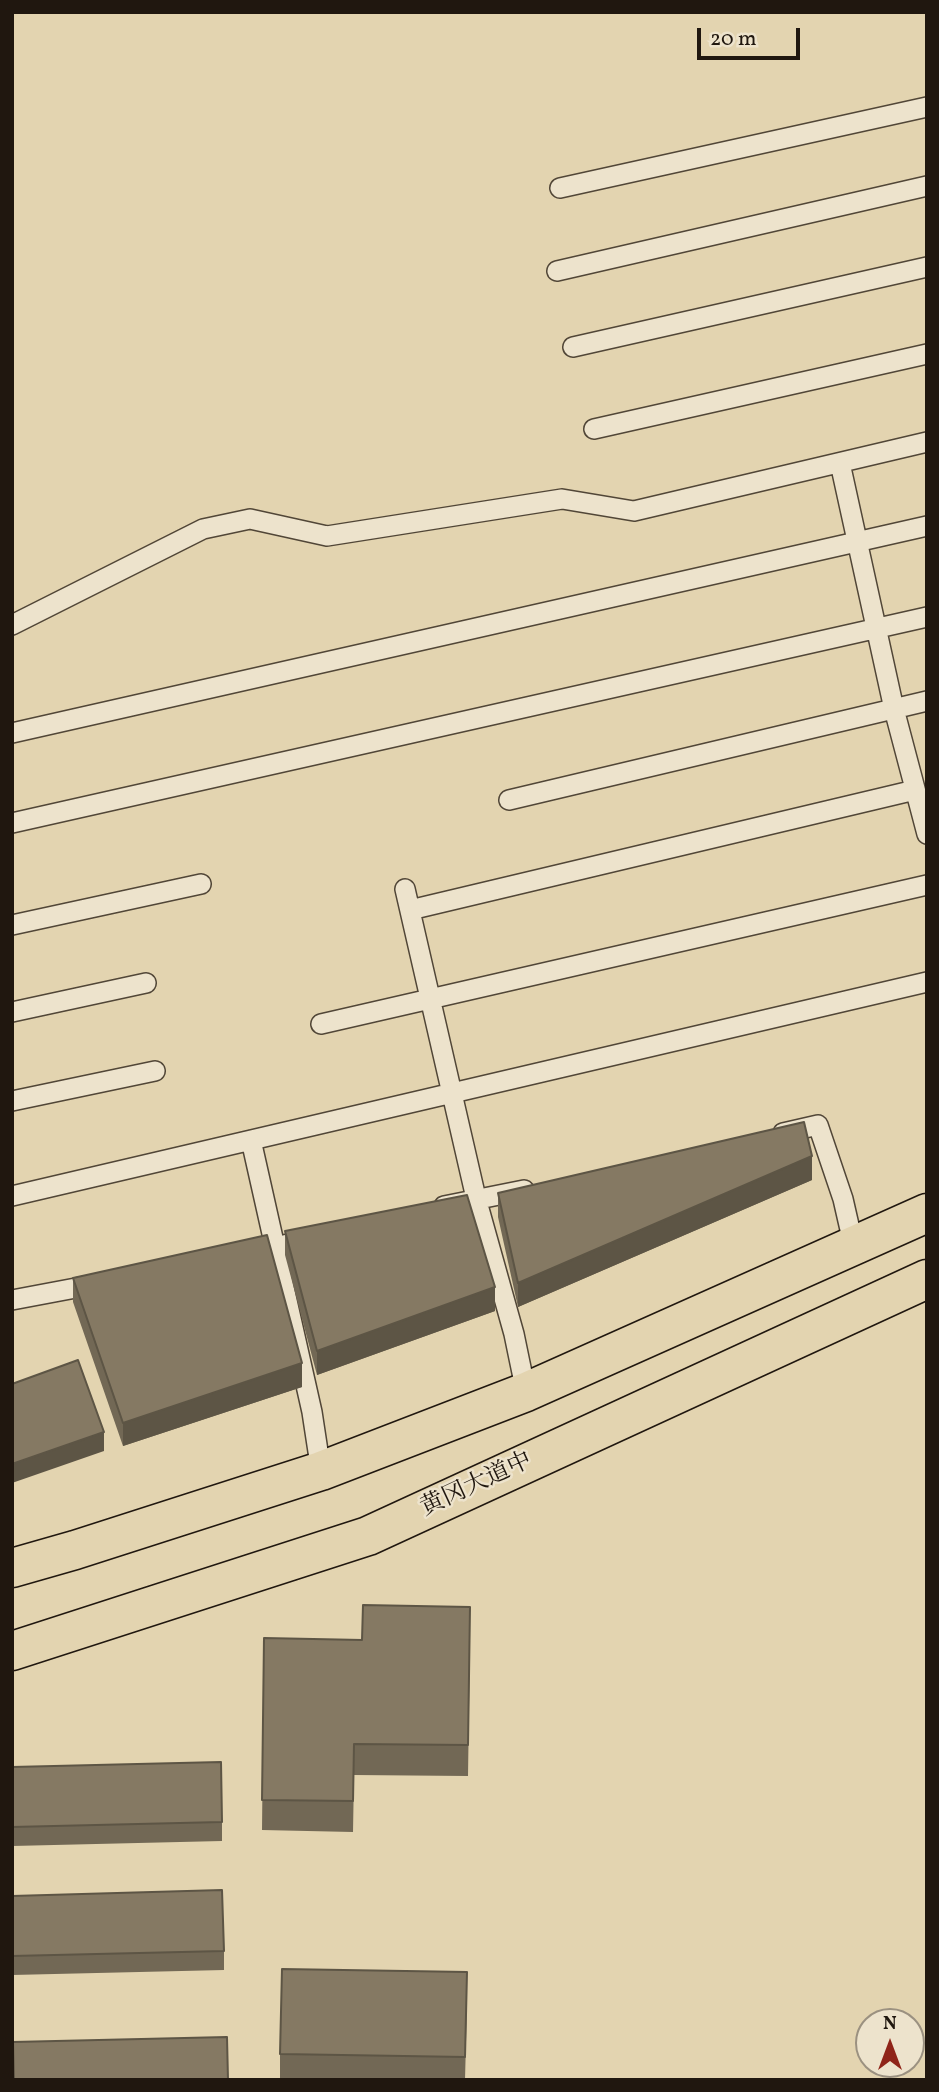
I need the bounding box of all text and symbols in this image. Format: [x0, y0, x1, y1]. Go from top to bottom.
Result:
scale bar [701, 14, 804, 58]
text: 20 m [710, 25, 756, 54]
street label: 黄冈大道中 [417, 1448, 537, 1524]
north arrow [855, 2008, 925, 2078]
text: N [883, 2011, 897, 2037]

